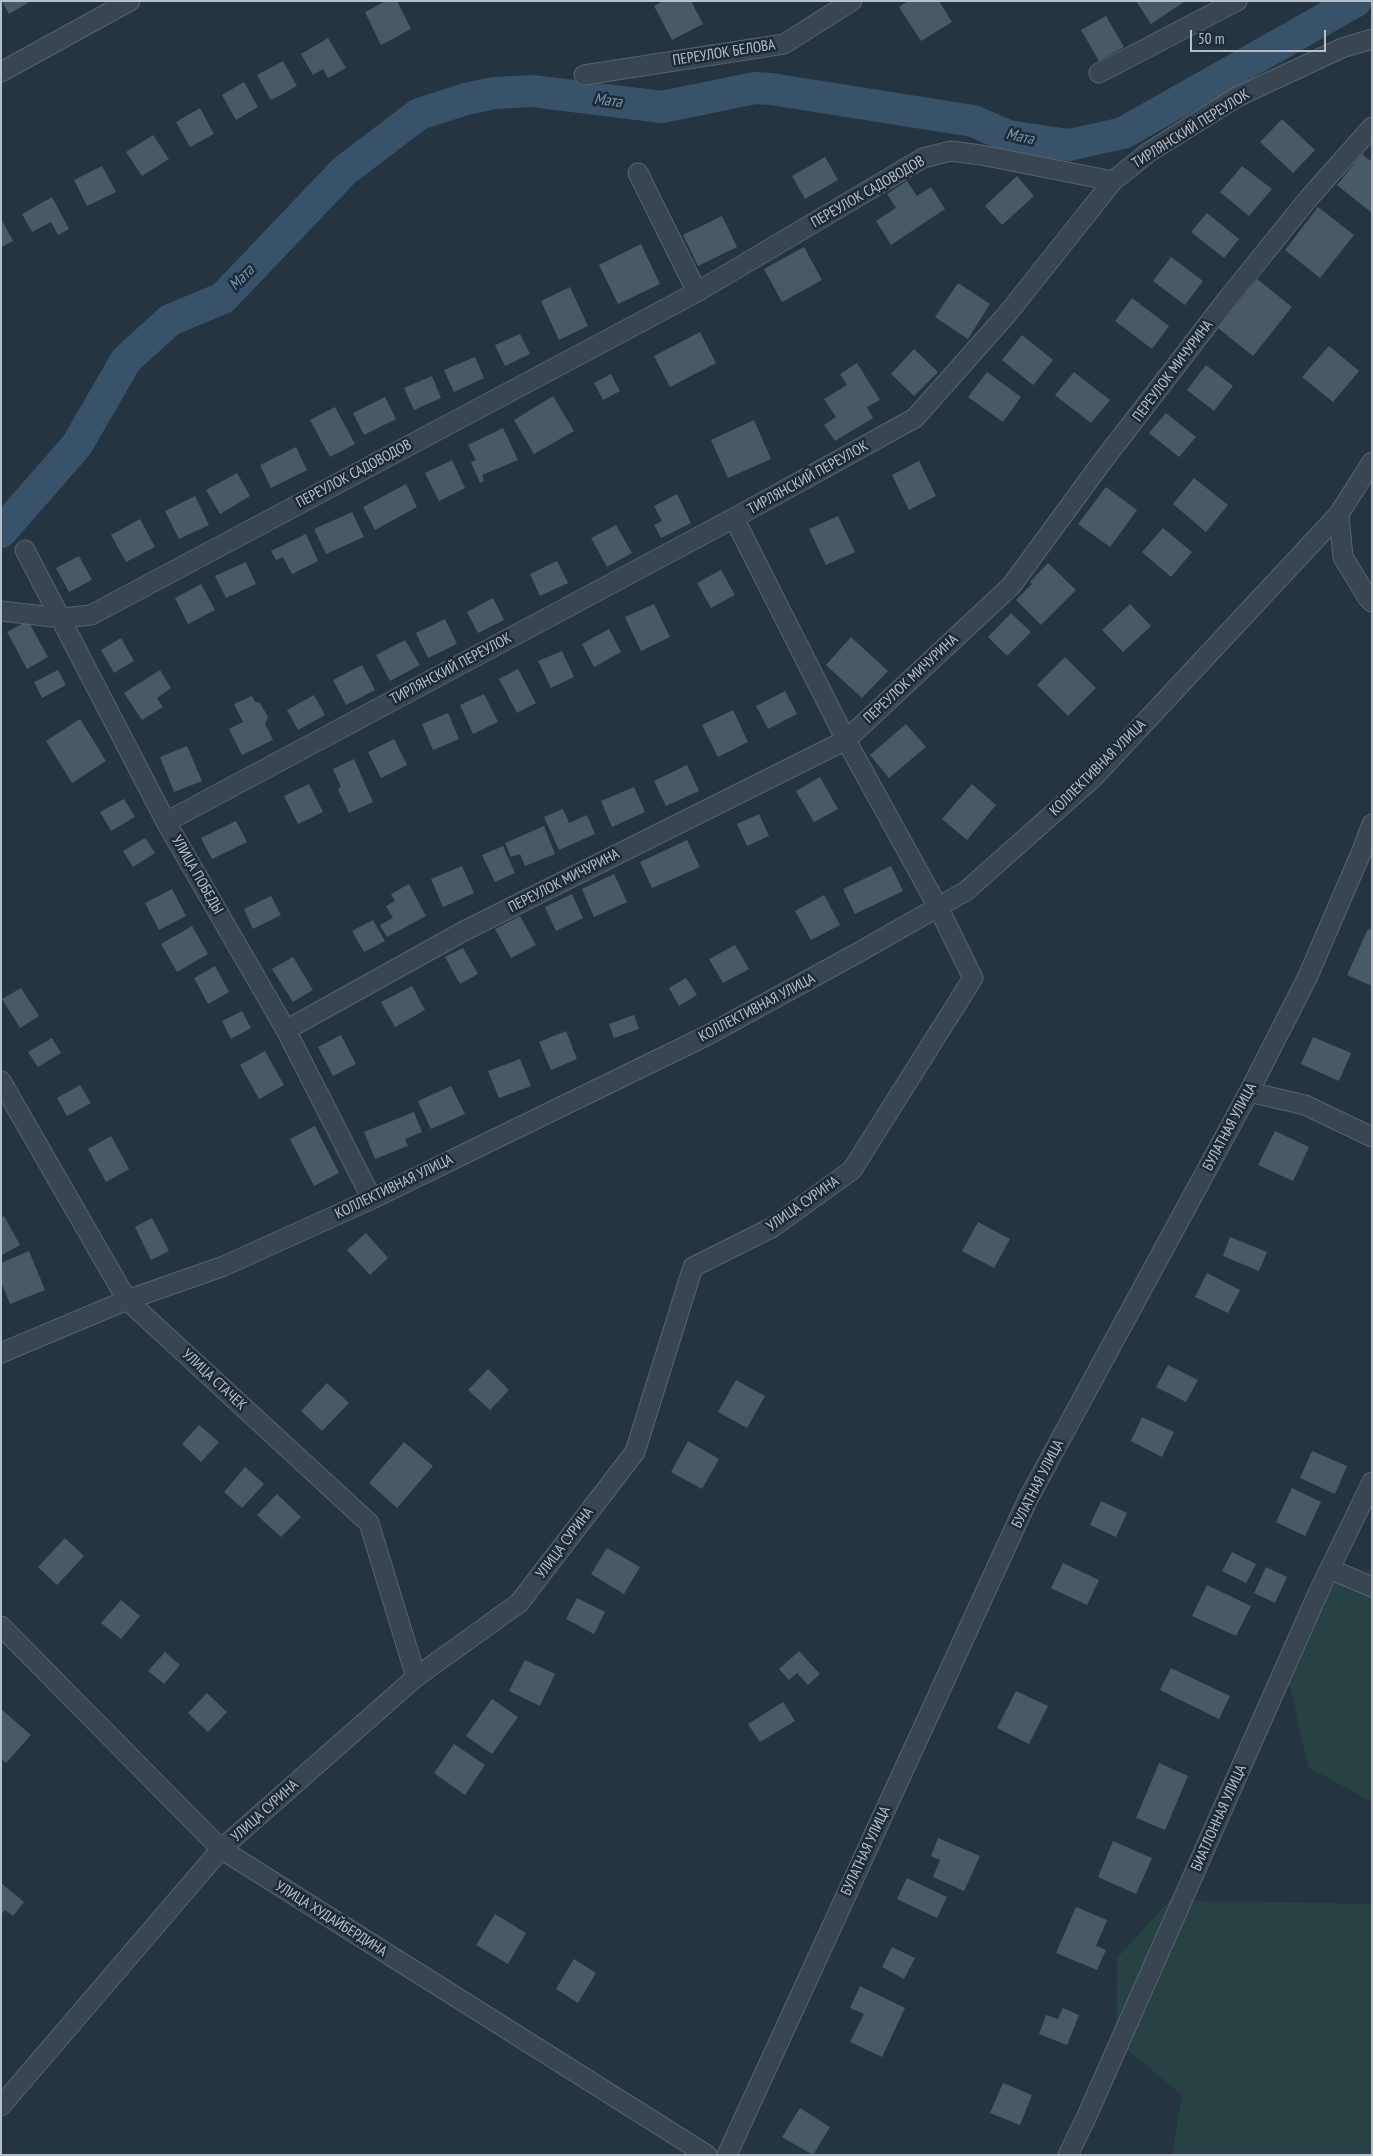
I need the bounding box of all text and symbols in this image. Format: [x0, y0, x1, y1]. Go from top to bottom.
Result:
scale bar [1193, 20, 1329, 52]
text: 50 m [1198, 29, 1224, 48]
street label: ПЕРЕУЛОК БЕЛОВА [671, 36, 777, 70]
street label: ТИРЛЯНСКИЙ ПЕРЕУЛОК [1129, 86, 1253, 172]
water label: Мата [593, 90, 623, 112]
water label: Мата [1004, 125, 1036, 149]
street label: ПЕРЕУЛОК САДОВОДОВ [808, 152, 928, 232]
water label: Мата [225, 261, 259, 295]
street label: ПЕРЕУЛОК МИЧУРИНА [1129, 317, 1217, 425]
street label: ПЕРЕУЛОК САДОВОДОВ [293, 436, 415, 512]
street label: ТИРЛЯНСКИЙ ПЕРЕУЛОК [745, 437, 871, 519]
street label: ТИРЛЯНСКИЙ ПЕРЕУЛОК [387, 629, 515, 709]
street label: ПЕРЕУЛОК МИЧУРИНА [860, 631, 962, 727]
street label: КОЛЛЕКТИВНАЯ УЛИЦА [1046, 716, 1150, 820]
street label: УЛИЦА ПОБЕДЫ [167, 833, 227, 917]
street label: ПЕРЕУЛОК МИЧУРИНА [505, 845, 623, 917]
street label: КОЛЛЕКТИВНАЯ УЛИЦА [696, 970, 818, 1046]
street label: БУЛАТНАЯ УЛИЦА [1199, 1080, 1261, 1174]
street label: КОЛЛЕКТИВНАЯ УЛИЦА [332, 1151, 456, 1223]
street label: УЛИЦА СУРИНА [763, 1173, 843, 1235]
street label: УЛИЦА СТАЧЕК [178, 1346, 250, 1414]
street label: БУЛАТНАЯ УЛИЦА [1008, 1437, 1068, 1531]
street label: УЛИЦА СУРИНА [532, 1504, 598, 1582]
street label: БИАТЛОННАЯ УЛИЦА [1188, 1762, 1250, 1874]
street label: УЛИЦА СУРИНА [228, 1776, 302, 1846]
street label: БУЛАТНАЯ УЛИЦА [837, 1803, 895, 1899]
street label: УЛИЦА ХУДАЙБЕРДИНА [272, 1877, 390, 1961]

